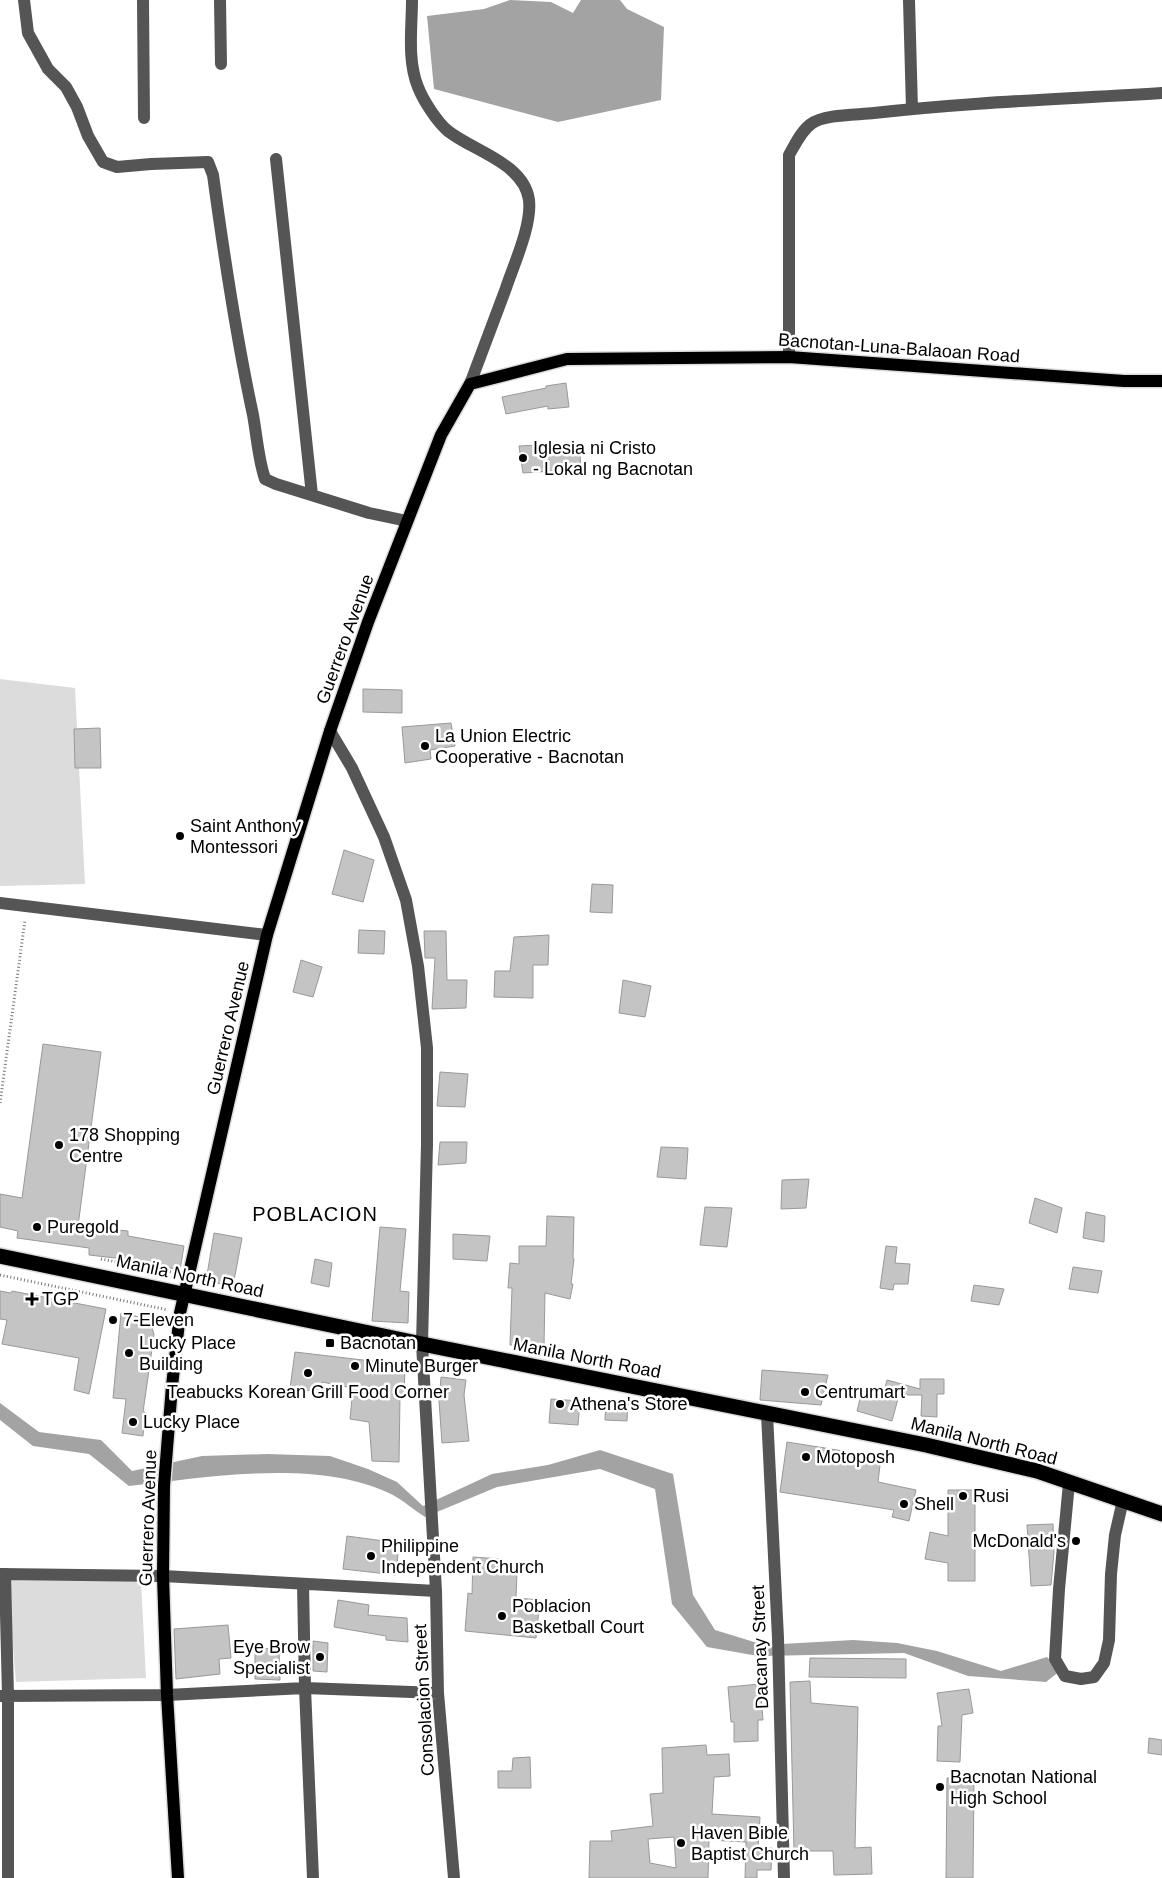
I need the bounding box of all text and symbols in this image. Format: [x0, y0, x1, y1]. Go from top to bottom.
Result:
street label: Bacnotan-Luna-Balaoan Road [778, 330, 1020, 366]
place label: Iglesia ni Cristo - Lokal ng Bacnotan [533, 438, 693, 479]
marker: Iglesia ni Cristo - Lokal ng Bacnotan [517, 452, 529, 464]
street label: Guerrero Avenue [312, 571, 378, 707]
place label: La Union Electric Cooperative - Bacnotan [435, 726, 624, 767]
marker: La Union Electric Cooperative - Bacnotan [419, 740, 431, 752]
place label: Saint Anthony Montessori [190, 816, 301, 857]
marker: Saint Anthony Montessori [174, 830, 186, 842]
street label: Guerrero Avenue [203, 959, 253, 1097]
place label: 178 Shopping Centre [69, 1125, 180, 1166]
marker: 178 Shopping Centre [53, 1139, 65, 1151]
district label: POBLACION [252, 1203, 378, 1225]
place label: Puregold [47, 1217, 119, 1237]
marker: Puregold [31, 1221, 43, 1233]
street label: Manila North Road [115, 1251, 265, 1301]
place label: TGP [42, 1289, 79, 1309]
marker: TGP [26, 1293, 38, 1305]
place label: 7-Eleven [123, 1310, 194, 1330]
marker: 7-Eleven [107, 1314, 119, 1326]
place label: Lucky Place Building [139, 1333, 236, 1374]
place label: Bacnotan [340, 1333, 416, 1353]
street label: Manila North Road [511, 1334, 663, 1382]
marker: Bacnotan [324, 1337, 336, 1349]
marker: Lucky Place Building [123, 1347, 135, 1359]
place label: Minute Burger [365, 1356, 478, 1376]
marker: Minute Burger [349, 1360, 361, 1372]
marker: Teabucks Korean Grill Food Corner [302, 1367, 314, 1379]
place label: Teabucks Korean Grill Food Corner [167, 1382, 449, 1402]
place label: Centrumart [815, 1382, 905, 1402]
marker: Centrumart [799, 1386, 811, 1398]
place label: Athena's Store [570, 1394, 688, 1414]
marker: Athena's Store [554, 1398, 566, 1410]
place label: Lucky Place [143, 1412, 240, 1432]
street label: Manila North Road [909, 1413, 1059, 1469]
marker: Lucky Place [127, 1416, 139, 1428]
place label: Motoposh [816, 1447, 895, 1467]
street label: Guerrero Avenue [136, 1449, 160, 1587]
marker: Motoposh [800, 1451, 812, 1463]
place label: Rusi [973, 1486, 1009, 1506]
marker: Rusi [957, 1490, 969, 1502]
place label: Shell [914, 1494, 954, 1514]
marker: Shell [898, 1498, 910, 1510]
place label: McDonald's [973, 1531, 1066, 1551]
marker: McDonald's [1070, 1535, 1082, 1547]
place label: Philippine Independent Church [381, 1536, 544, 1577]
marker: Philippine Independent Church [365, 1550, 377, 1562]
street label: Dacanay Street [748, 1585, 772, 1709]
place label: Poblacion Basketball Court [512, 1596, 644, 1637]
marker: Poblacion Basketball Court [496, 1610, 508, 1622]
street label: Consolacion Street [410, 1624, 438, 1776]
place label: Eye Brow Specialist [233, 1637, 311, 1678]
marker: Eye Brow Specialist [314, 1651, 326, 1663]
place label: Bacnotan National High School [950, 1767, 1097, 1808]
marker: Bacnotan National High School [934, 1781, 946, 1793]
place label: Haven Bible Baptist Church [691, 1823, 809, 1864]
marker: Haven Bible Baptist Church [675, 1837, 687, 1849]

